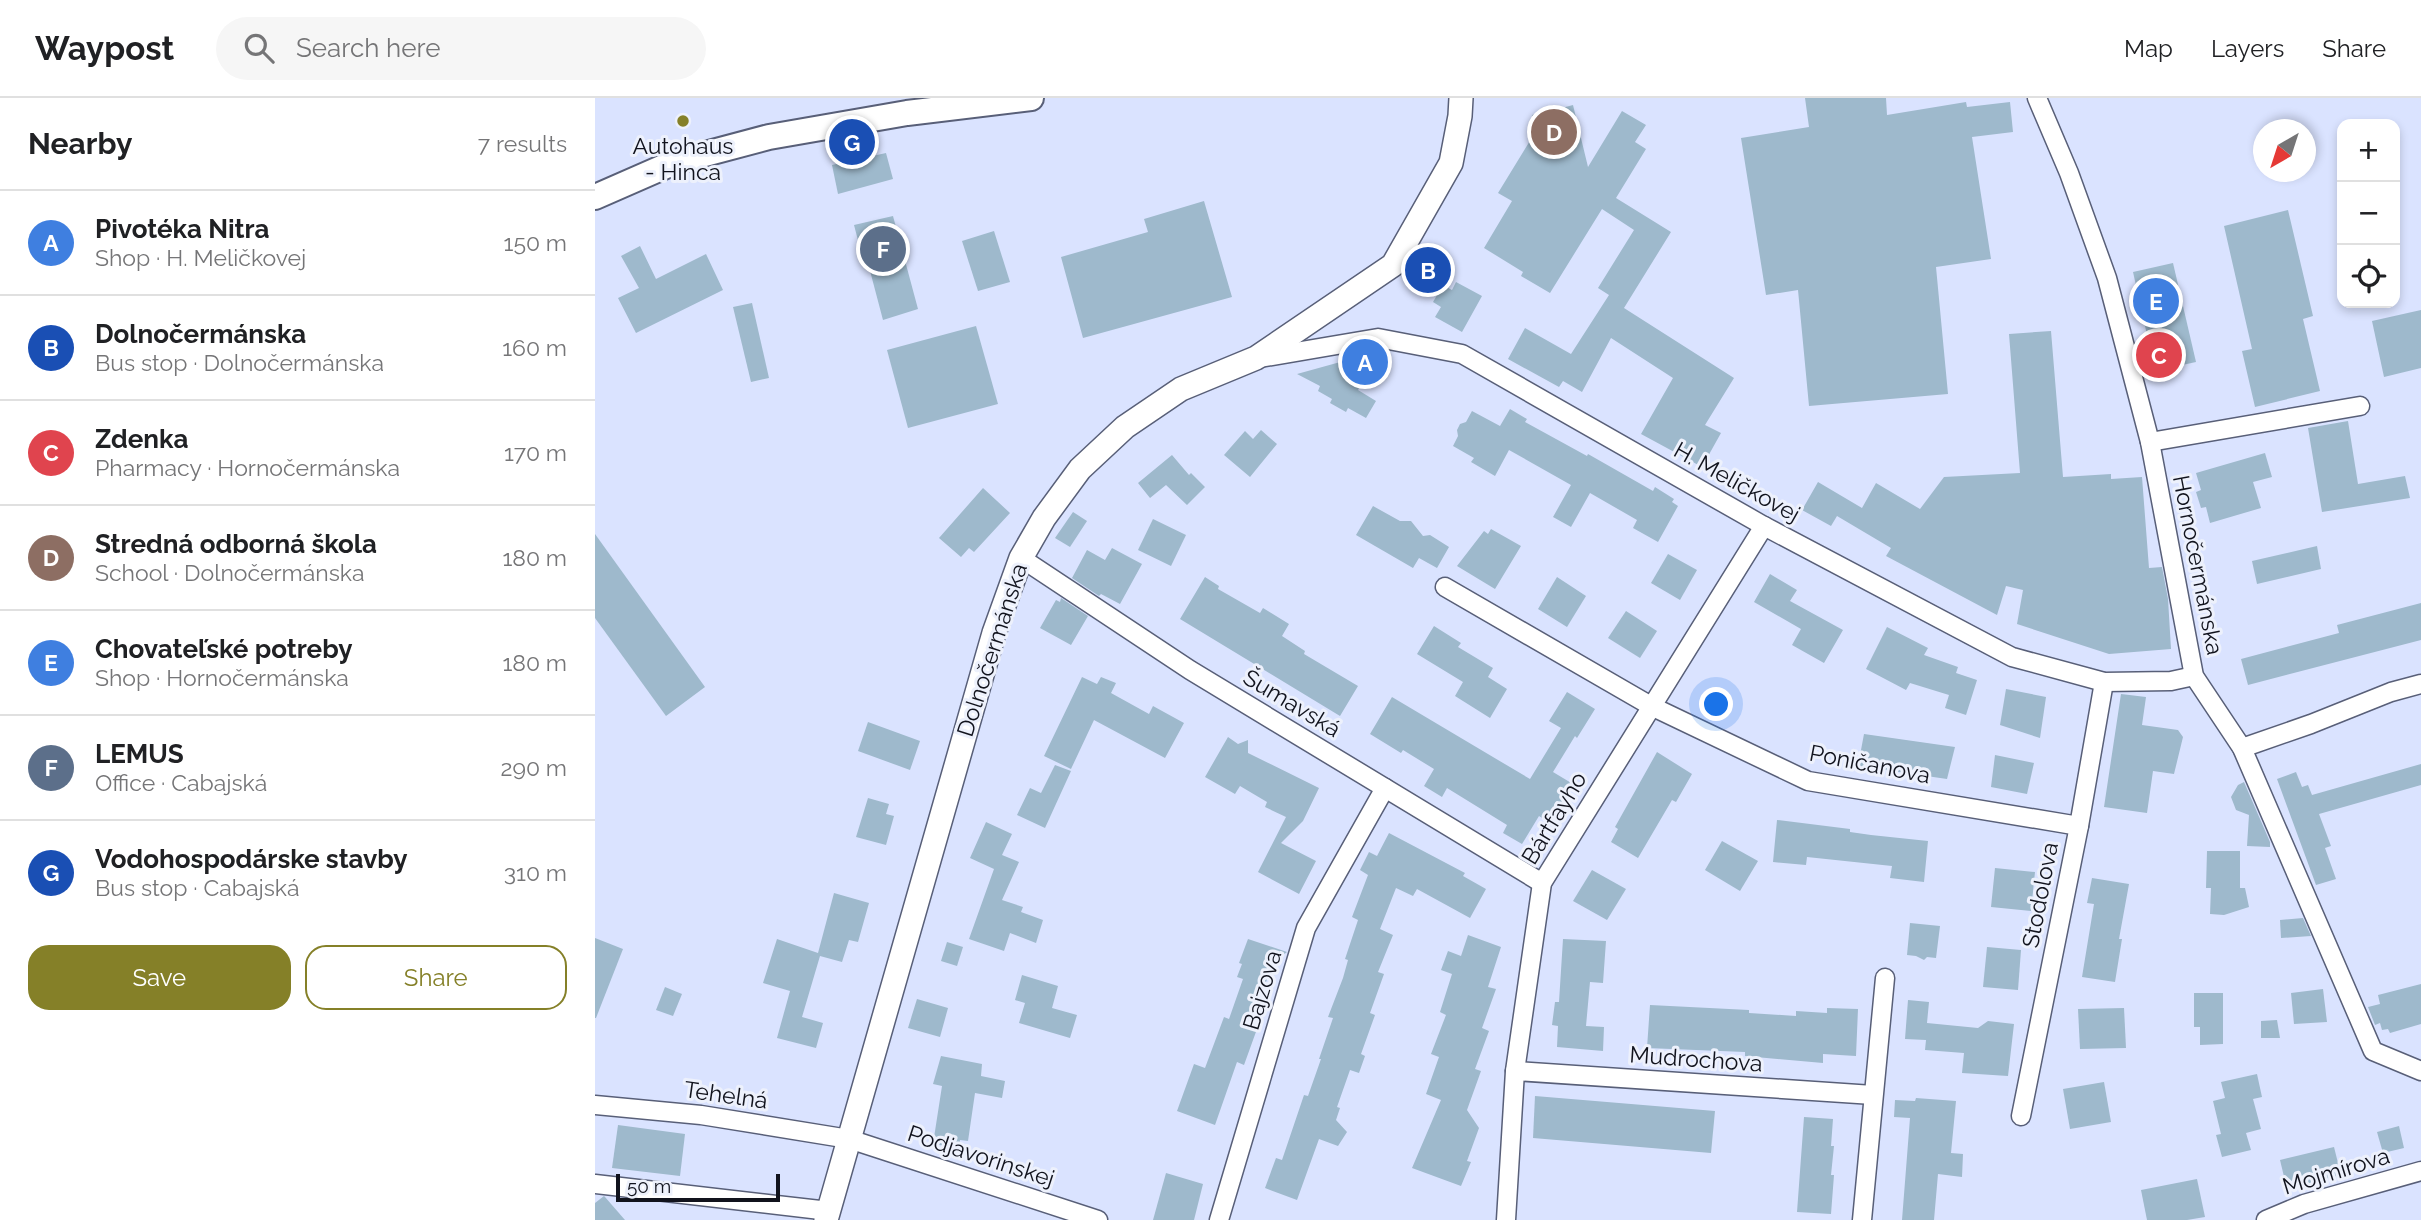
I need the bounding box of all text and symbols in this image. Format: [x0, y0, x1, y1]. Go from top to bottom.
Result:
search box [216, 17, 706, 80]
text: Waypost [35, 29, 174, 68]
icon: search [240, 29, 278, 67]
text: Search here [296, 33, 440, 63]
text: Map [2124, 34, 2173, 63]
text: Layers [2211, 34, 2284, 63]
text: Share [2322, 34, 2386, 63]
pin: D [1531, 106, 1577, 158]
marker: Autohaus - Hinca [675, 113, 691, 129]
pin: G [829, 116, 875, 168]
north arrow [2253, 119, 2316, 182]
map controls [2337, 119, 2400, 308]
button: + [2337, 119, 2400, 182]
text: Nearby [28, 126, 132, 161]
text: 7 results [478, 130, 567, 157]
place label: Autohaus - Hinca [633, 132, 733, 185]
button: − [2337, 182, 2400, 245]
text: Pivotéka Nitra [95, 214, 270, 244]
pin: F [860, 223, 906, 275]
text: A [43, 229, 59, 256]
text: 150 m [504, 229, 567, 256]
text: Shop · H. Meličkovej [95, 244, 306, 271]
pin: B [1405, 244, 1451, 296]
button: locate [2337, 245, 2400, 308]
pin: E [2133, 275, 2179, 327]
text: Dolnočermánska [95, 319, 306, 349]
pin: C [2136, 329, 2182, 381]
text: B [43, 334, 59, 361]
text: 160 m [502, 334, 567, 361]
pin: A [1342, 336, 1388, 388]
text: Bus stop · Dolnočermánska [95, 349, 384, 376]
text: Zdenka [95, 424, 188, 454]
street label: H. Meličkovej [1670, 436, 1805, 527]
text: C [43, 439, 59, 466]
text: 170 m [504, 439, 567, 466]
text: Pharmacy · Hornočermánska [95, 454, 400, 481]
street label: Hornočermánska [2168, 473, 2229, 657]
text: Stredná odborná škola [95, 529, 377, 559]
text: D [43, 544, 59, 571]
text: 180 m [502, 544, 567, 571]
text: School · Dolnočermánska [95, 559, 364, 586]
street label: Dolnočermánska [951, 560, 1032, 740]
text: Chovateľské potreby [95, 634, 352, 664]
text: E [44, 649, 58, 676]
text: 180 m [502, 649, 567, 676]
street label: Šumavská [1239, 663, 1346, 742]
text: Shop · Hornočermánska [95, 664, 349, 691]
your location [1699, 687, 1733, 721]
text: LEMUS [95, 739, 184, 769]
street label: Poničanova [1807, 739, 1933, 788]
text: F [44, 754, 58, 781]
text: 290 m [500, 754, 567, 781]
street label: Bártfayho [1515, 767, 1592, 869]
text: Office · Cabajská [95, 769, 267, 796]
street label: Stodolova [2016, 840, 2063, 950]
text: Vodohospodárske stavby [95, 844, 408, 874]
text: G [43, 859, 59, 886]
text: 310 m [504, 859, 567, 886]
text: Bus stop · Cabajská [95, 874, 300, 901]
button: Save [28, 945, 291, 1010]
button: Share [305, 945, 567, 1010]
street label: Bajzova [1237, 947, 1286, 1033]
street label: Mudrochova [1629, 1040, 1763, 1077]
street label: Tehelná [683, 1075, 770, 1114]
street label: Podjavorinskej [904, 1119, 1058, 1192]
street label: Mojmírova [2279, 1141, 2393, 1200]
scale bar [616, 1171, 781, 1203]
text: 50 m [627, 1175, 671, 1197]

